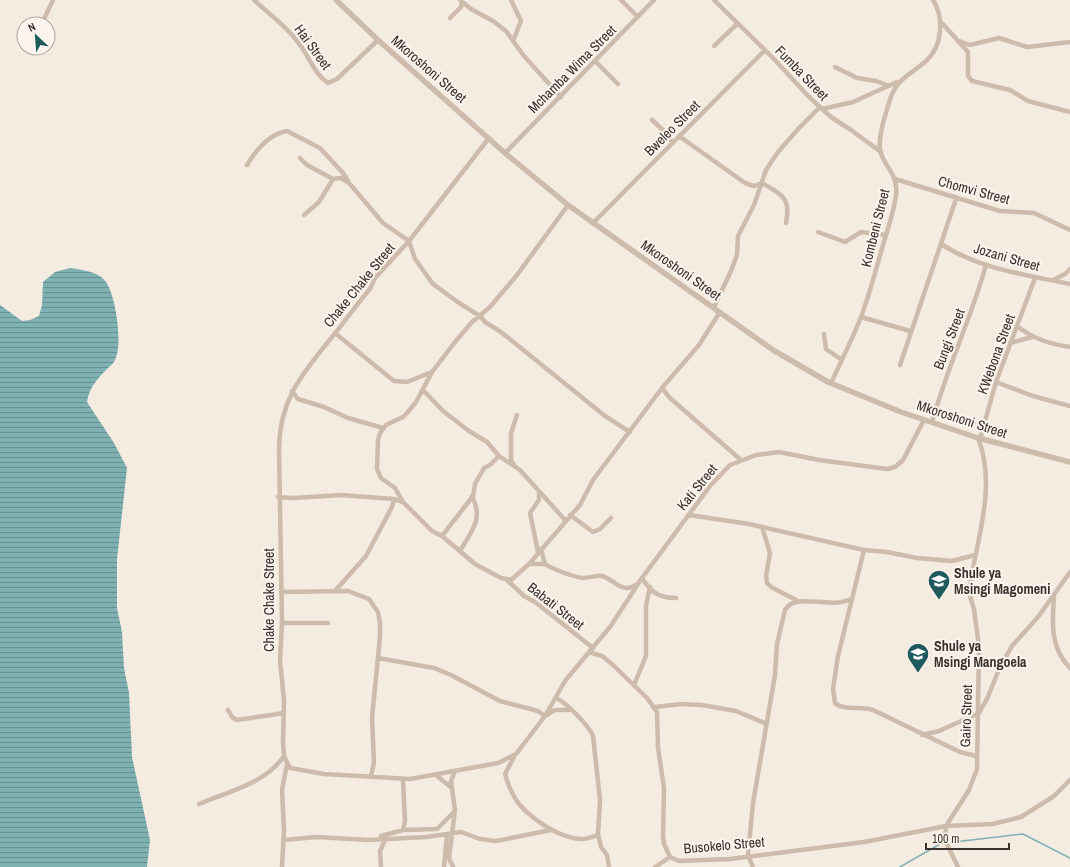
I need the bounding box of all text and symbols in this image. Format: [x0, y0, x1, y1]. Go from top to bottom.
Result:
north arrow [16, 16, 56, 56]
text: N [26, 19, 38, 35]
street label: Hai Street [291, 21, 335, 73]
street label: Mchamba Wima Street [524, 21, 620, 117]
street label: Mkoroshoni Street [388, 31, 470, 107]
street label: Fumba Street [771, 42, 833, 104]
street label: Bweleo Street [640, 96, 704, 160]
street label: Chomvi Street [936, 172, 1012, 208]
street label: Kombeni Street [857, 187, 893, 269]
street label: Mkoroshoni Street [637, 236, 725, 304]
street label: Chake Chake Street [319, 239, 399, 331]
street label: Jozani Street [972, 239, 1042, 275]
street label: Bungi Street [929, 306, 969, 372]
street label: KWebona Street [973, 311, 1019, 397]
street label: Mkoroshoni Street [915, 396, 1009, 442]
street label: Kati Street [673, 460, 721, 514]
street label: Chake Chake Street [260, 548, 278, 652]
place label: Shule ya Msingi Magomeni [954, 564, 1050, 598]
school or university icon: Shule ya Msingi Magomeni [926, 568, 952, 601]
street label: Babati Street [524, 578, 588, 634]
place label: Shule ya Msingi Mangoela [934, 637, 1027, 671]
school or university icon: Shule ya Msingi Mangoela [905, 641, 931, 674]
street label: Gairo Street [956, 684, 976, 748]
scale bar [926, 825, 1009, 851]
text: 100 m [932, 831, 959, 847]
street label: Busokelo Street [683, 833, 765, 857]

